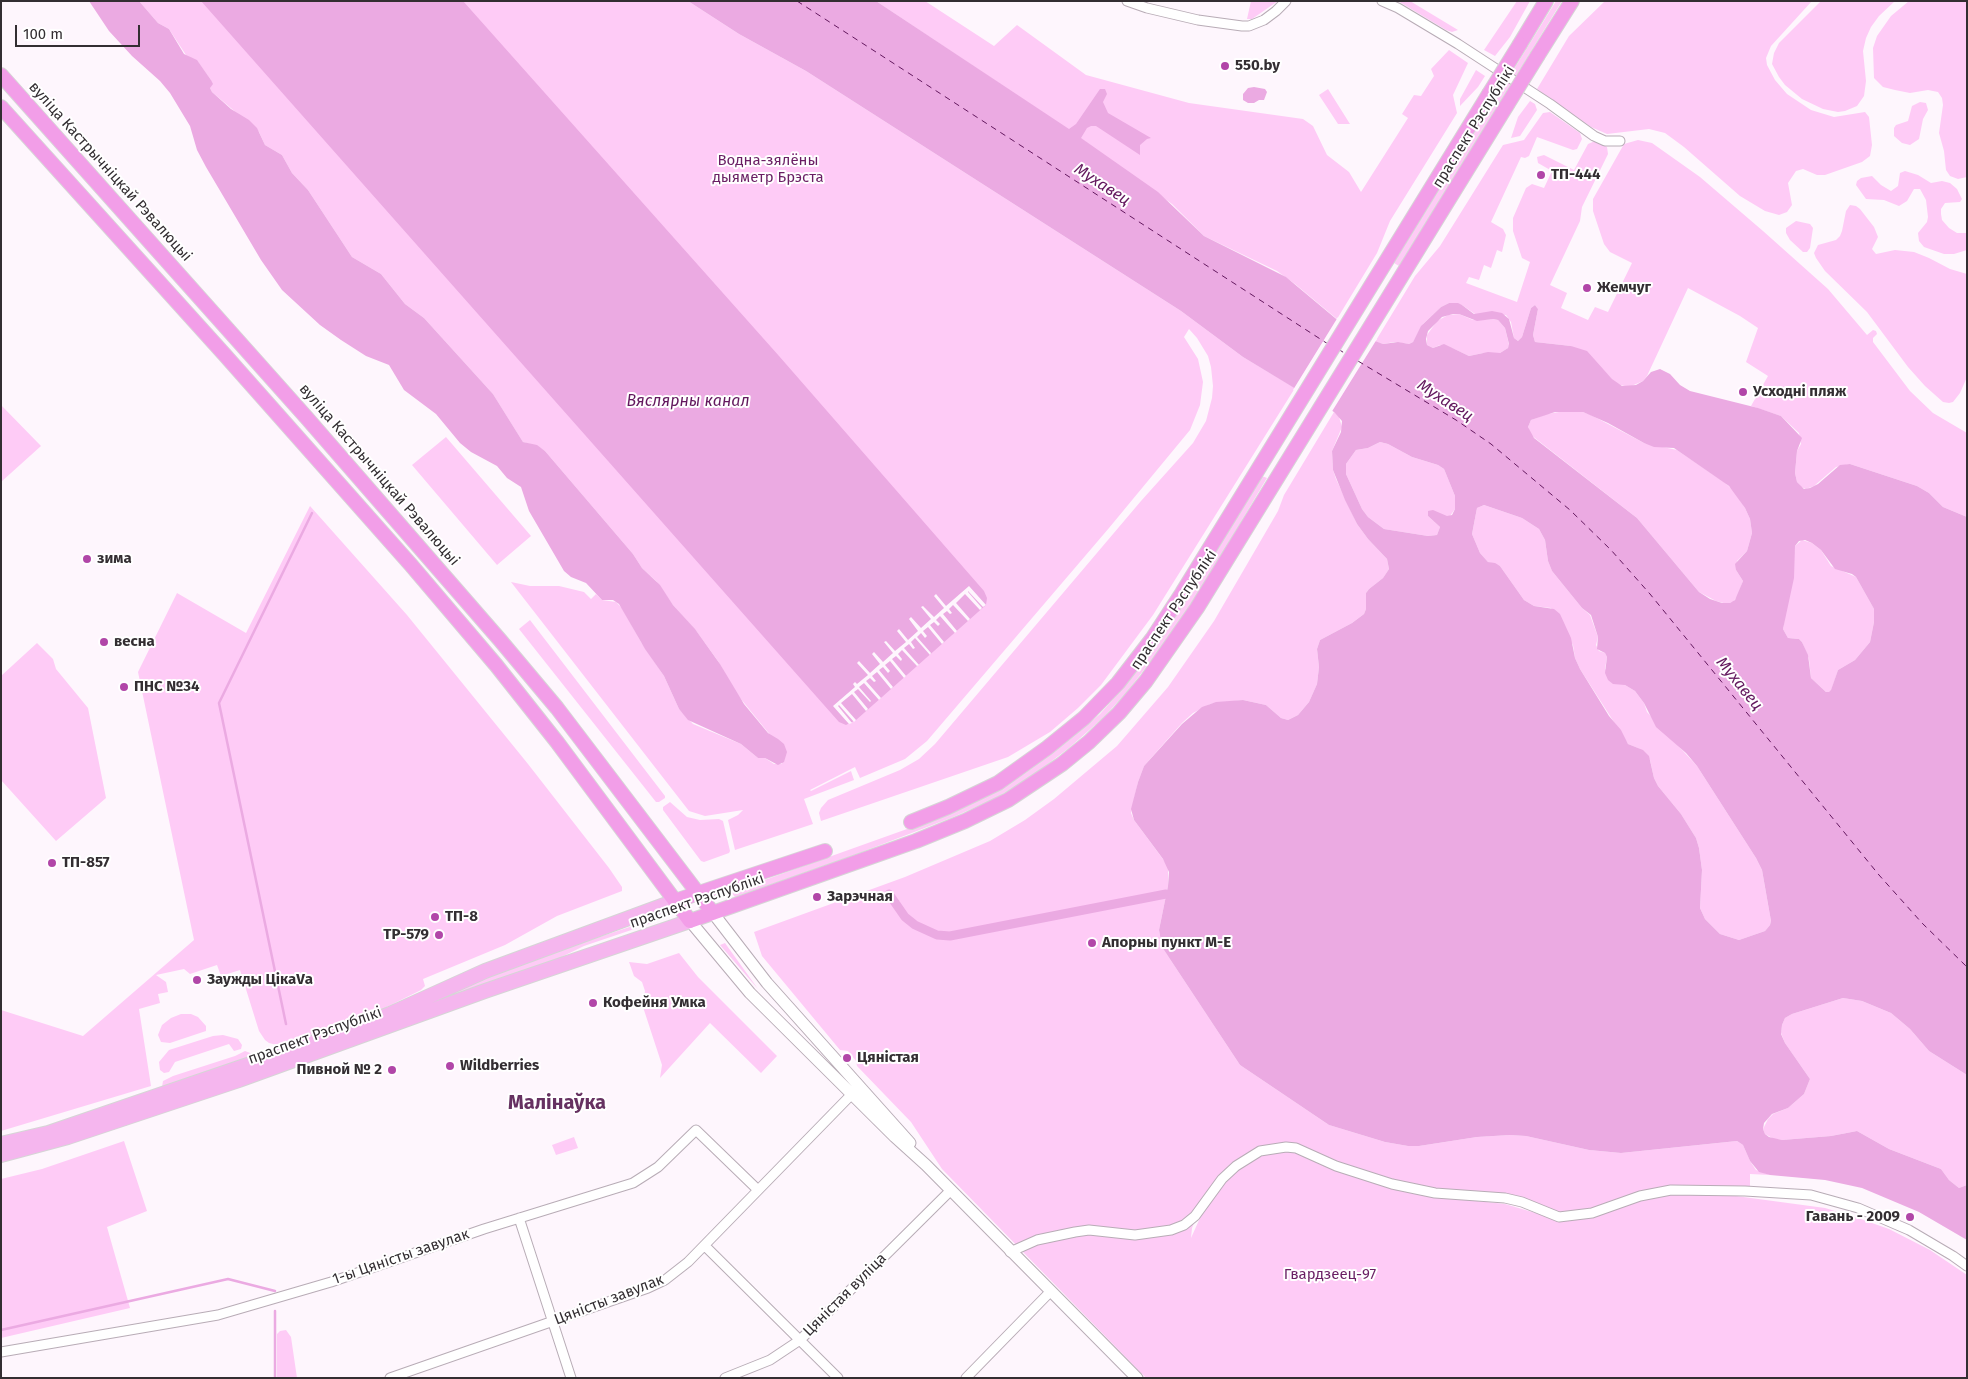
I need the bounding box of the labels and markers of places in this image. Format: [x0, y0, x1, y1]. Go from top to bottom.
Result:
place label: 550.by [1235, 57, 1280, 75]
marker: 550.by [1219, 60, 1231, 72]
place label: ТП-444 [1551, 166, 1600, 184]
marker: ТП-444 [1535, 169, 1547, 181]
place label: Жемчуг [1597, 279, 1651, 297]
marker: Жемчуг [1581, 282, 1593, 294]
place label: Усходні пляж [1753, 383, 1846, 401]
marker: Усходні пляж [1737, 386, 1749, 398]
place label: зима [97, 550, 132, 568]
marker: зима [81, 553, 93, 565]
place label: весна [114, 633, 155, 651]
marker: весна [98, 636, 110, 648]
place label: ПНС №34 [134, 678, 199, 696]
marker: ПНС №34 [118, 681, 130, 693]
place label: ТП-857 [62, 854, 110, 872]
marker: ТП-857 [46, 857, 58, 869]
place label: Зарэчная [827, 888, 893, 906]
marker: Зарэчная [811, 891, 823, 903]
place label: ТП-8 [445, 908, 478, 926]
marker: ТП-8 [429, 911, 441, 923]
place label: ТР-579 [383, 926, 429, 944]
marker: ТР-579 [433, 929, 445, 941]
place label: Апорны пункт М-Е [1102, 934, 1231, 952]
marker: Апорны пункт М-Е [1086, 937, 1098, 949]
place label: Заужды ЦікаVа [207, 971, 313, 989]
marker: Заужды ЦікаVа [191, 974, 203, 986]
place label: Кофейня Умка [603, 994, 706, 1012]
marker: Кофейня Умка [587, 997, 599, 1009]
place label: Цяністая [857, 1049, 919, 1067]
marker: Цяністая [841, 1052, 853, 1064]
place label: Wildberries [460, 1057, 539, 1075]
marker: Wildberries [444, 1060, 456, 1072]
place label: Пивной № 2 [297, 1061, 382, 1079]
marker: Пивной № 2 [386, 1064, 398, 1076]
place label: Гавань - 2009 [1806, 1208, 1900, 1226]
marker: Гавань - 2009 [1904, 1211, 1916, 1223]

